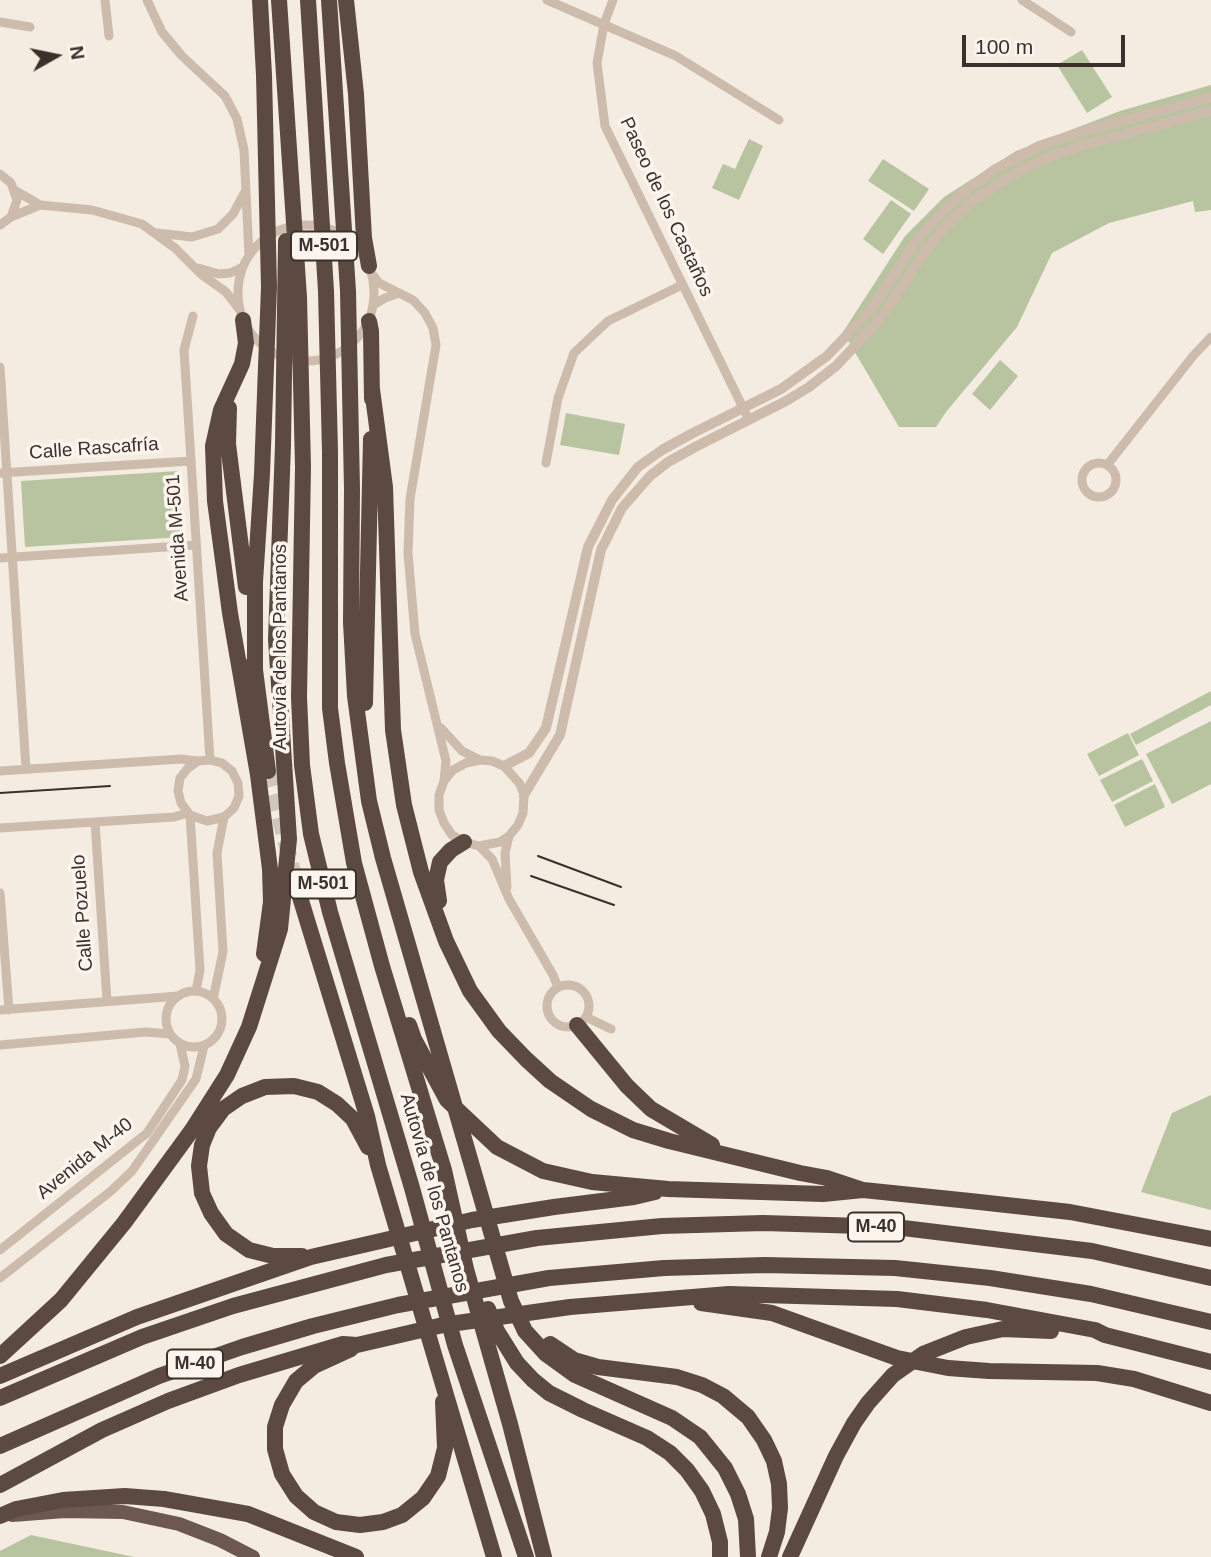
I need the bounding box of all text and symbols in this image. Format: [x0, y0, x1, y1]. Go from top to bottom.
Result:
north arrow [21, 21, 91, 91]
scale bar [966, 21, 1129, 65]
text: 100 m [975, 35, 1033, 58]
text: N [66, 44, 89, 61]
street label: Paseo de los Castaños [614, 114, 718, 300]
road number: M-501 [291, 232, 357, 260]
street label: Calle Rascafría [28, 433, 160, 465]
street label: Avenida M-501 [162, 474, 194, 602]
street label: Autovía de los Pantanos [270, 544, 292, 750]
street label: Calle Pozuelo [68, 854, 98, 972]
road number: M-501 [290, 870, 356, 898]
street label: Autovía de los Pantanos [395, 1091, 473, 1295]
street label: Avenida M-40 [32, 1113, 138, 1205]
road number: M-40 [848, 1212, 904, 1242]
road number: M-40 [167, 1350, 223, 1378]

